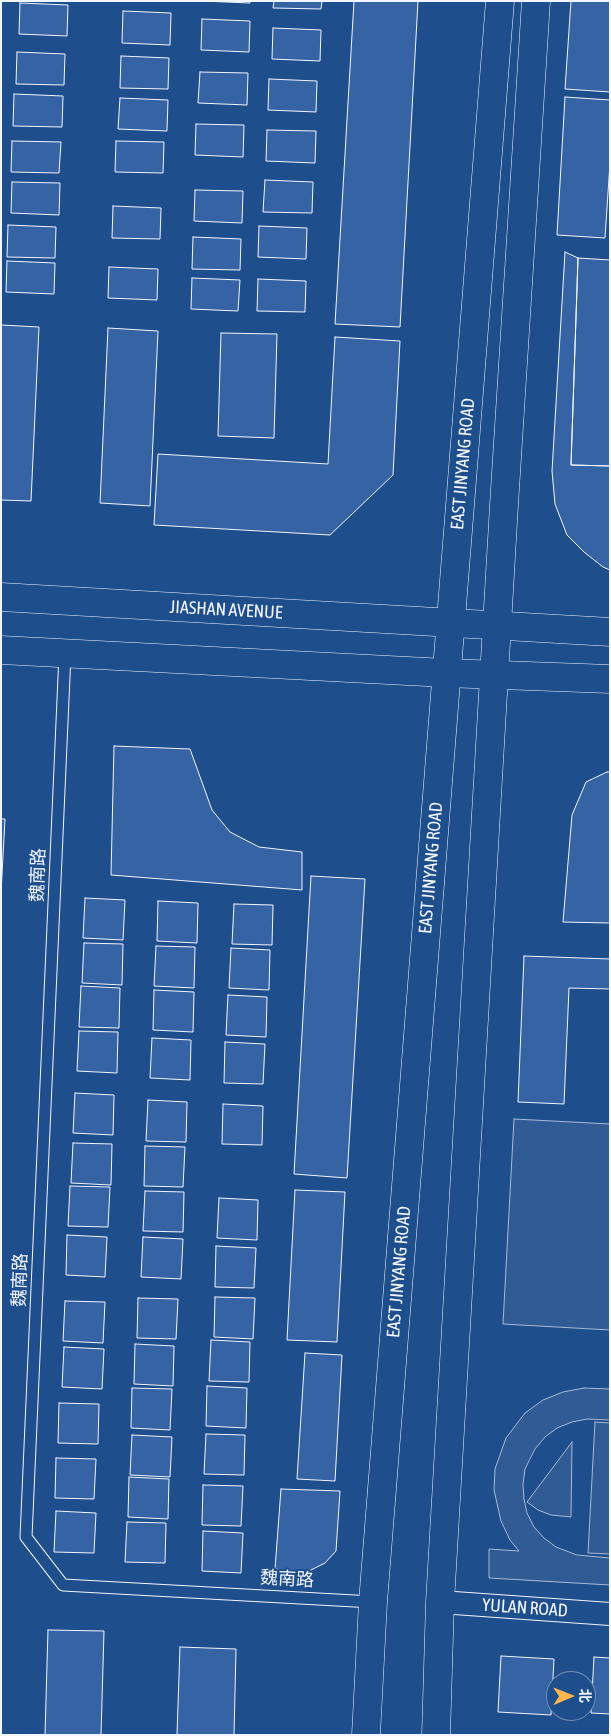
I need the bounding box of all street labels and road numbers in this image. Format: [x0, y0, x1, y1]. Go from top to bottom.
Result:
street label: EAST JINYANG ROAD [446, 397, 480, 531]
street label: JIASHAN AVENUE [169, 596, 283, 624]
street label: EAST JINYANG ROAD [414, 801, 448, 935]
street label: 魏南路 [26, 848, 50, 902]
street label: EAST JINYANG ROAD [382, 1205, 416, 1339]
street label: 魏南路 [8, 1253, 32, 1307]
street label: 魏南路 [259, 1567, 315, 1591]
street label: YULAN ROAD [481, 1594, 569, 1622]

